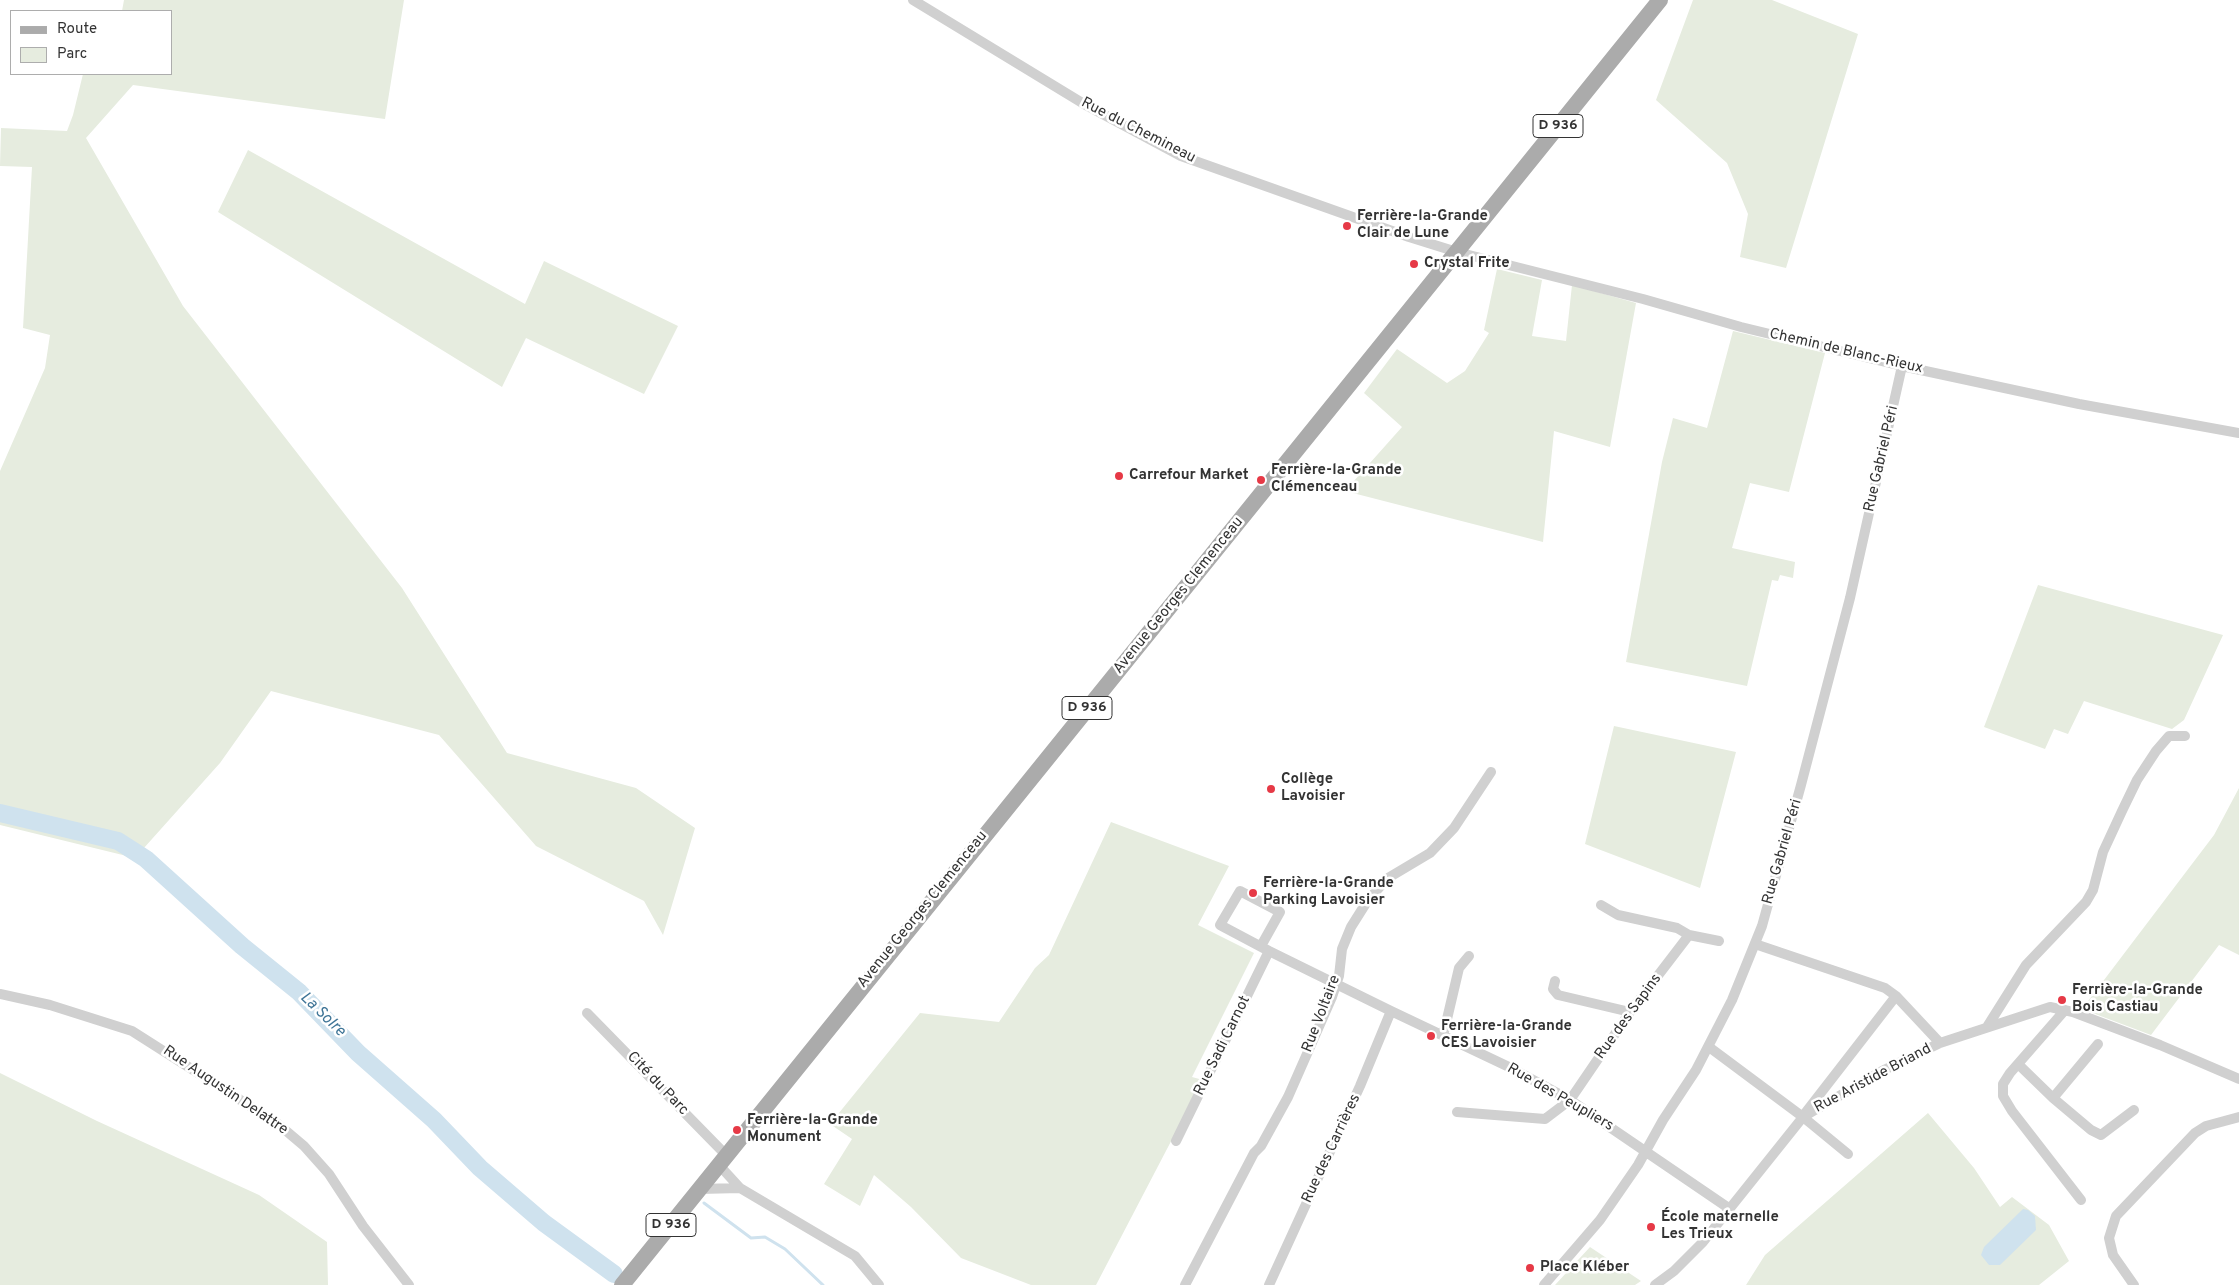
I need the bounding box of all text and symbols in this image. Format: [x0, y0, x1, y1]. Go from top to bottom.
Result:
legend [10, 10, 172, 75]
text: Route [57, 20, 97, 39]
text: Parc [57, 45, 87, 64]
street label: Rue du Chemineau [1078, 94, 1198, 168]
road number: D 936 [1533, 114, 1583, 138]
place label: Ferrière-la-Grande Clair de Lune [1357, 208, 1488, 243]
marker: Ferrière-la-Grande Clair de Lune [1341, 220, 1353, 232]
place label: Crystal Frite [1424, 255, 1510, 273]
marker: Crystal Frite [1408, 258, 1420, 270]
street label: Chemin de Blanc-Rieux [1767, 326, 1925, 378]
street label: Rue Gabriel Péri [1861, 404, 1903, 514]
place label: Ferrière-la-Grande Clémenceau [1271, 462, 1402, 497]
place label: Carrefour Market [1129, 467, 1249, 485]
marker: Carrefour Market [1113, 470, 1125, 482]
marker: Ferrière-la-Grande Clémenceau [1255, 474, 1267, 486]
street label: Avenue Georges Clemenceau [1110, 514, 1248, 678]
road number: D 936 [1062, 696, 1112, 720]
place label: Collège Lavoisier [1281, 771, 1345, 806]
marker: Collège Lavoisier [1265, 783, 1277, 795]
street label: Rue Gabriel Péri [1759, 797, 1807, 907]
street label: Avenue Georges Clemenceau [854, 828, 992, 992]
place label: Ferrière-la-Grande Parking Lavoisier [1263, 875, 1394, 910]
marker: Ferrière-la-Grande Parking Lavoisier [1247, 887, 1259, 899]
street label: Rue des Sapins [1592, 971, 1666, 1063]
street label: Rue Voltaire [1299, 973, 1345, 1055]
place label: Ferrière-la-Grande Bois Castiau [2072, 982, 2203, 1017]
water label: La Solre [295, 989, 349, 1041]
street label: Rue Sadi Carnot [1191, 993, 1255, 1099]
marker: Ferrière-la-Grande Bois Castiau [2056, 994, 2068, 1006]
place label: Ferrière-la-Grande CES Lavoisier [1441, 1018, 1572, 1053]
marker: Ferrière-la-Grande CES Lavoisier [1425, 1030, 1437, 1042]
street label: Rue Aristide Briand [1811, 1040, 1935, 1118]
street label: Rue Augustin Delattre [159, 1042, 291, 1140]
street label: Cité du Parc [622, 1049, 692, 1119]
street label: Rue des Peupliers [1504, 1060, 1616, 1136]
street label: Rue des Carrières [1299, 1092, 1365, 1206]
place label: Ferrière-la-Grande Monument [747, 1112, 878, 1147]
marker: Ferrière-la-Grande Monument [731, 1124, 743, 1136]
place label: École maternelle Les Trieux [1661, 1209, 1779, 1244]
road number: D 936 [646, 1214, 696, 1236]
marker: École maternelle Les Trieux [1645, 1221, 1657, 1233]
place label: Place Kléber [1540, 1259, 1629, 1277]
marker: Place Kléber [1524, 1262, 1536, 1274]

